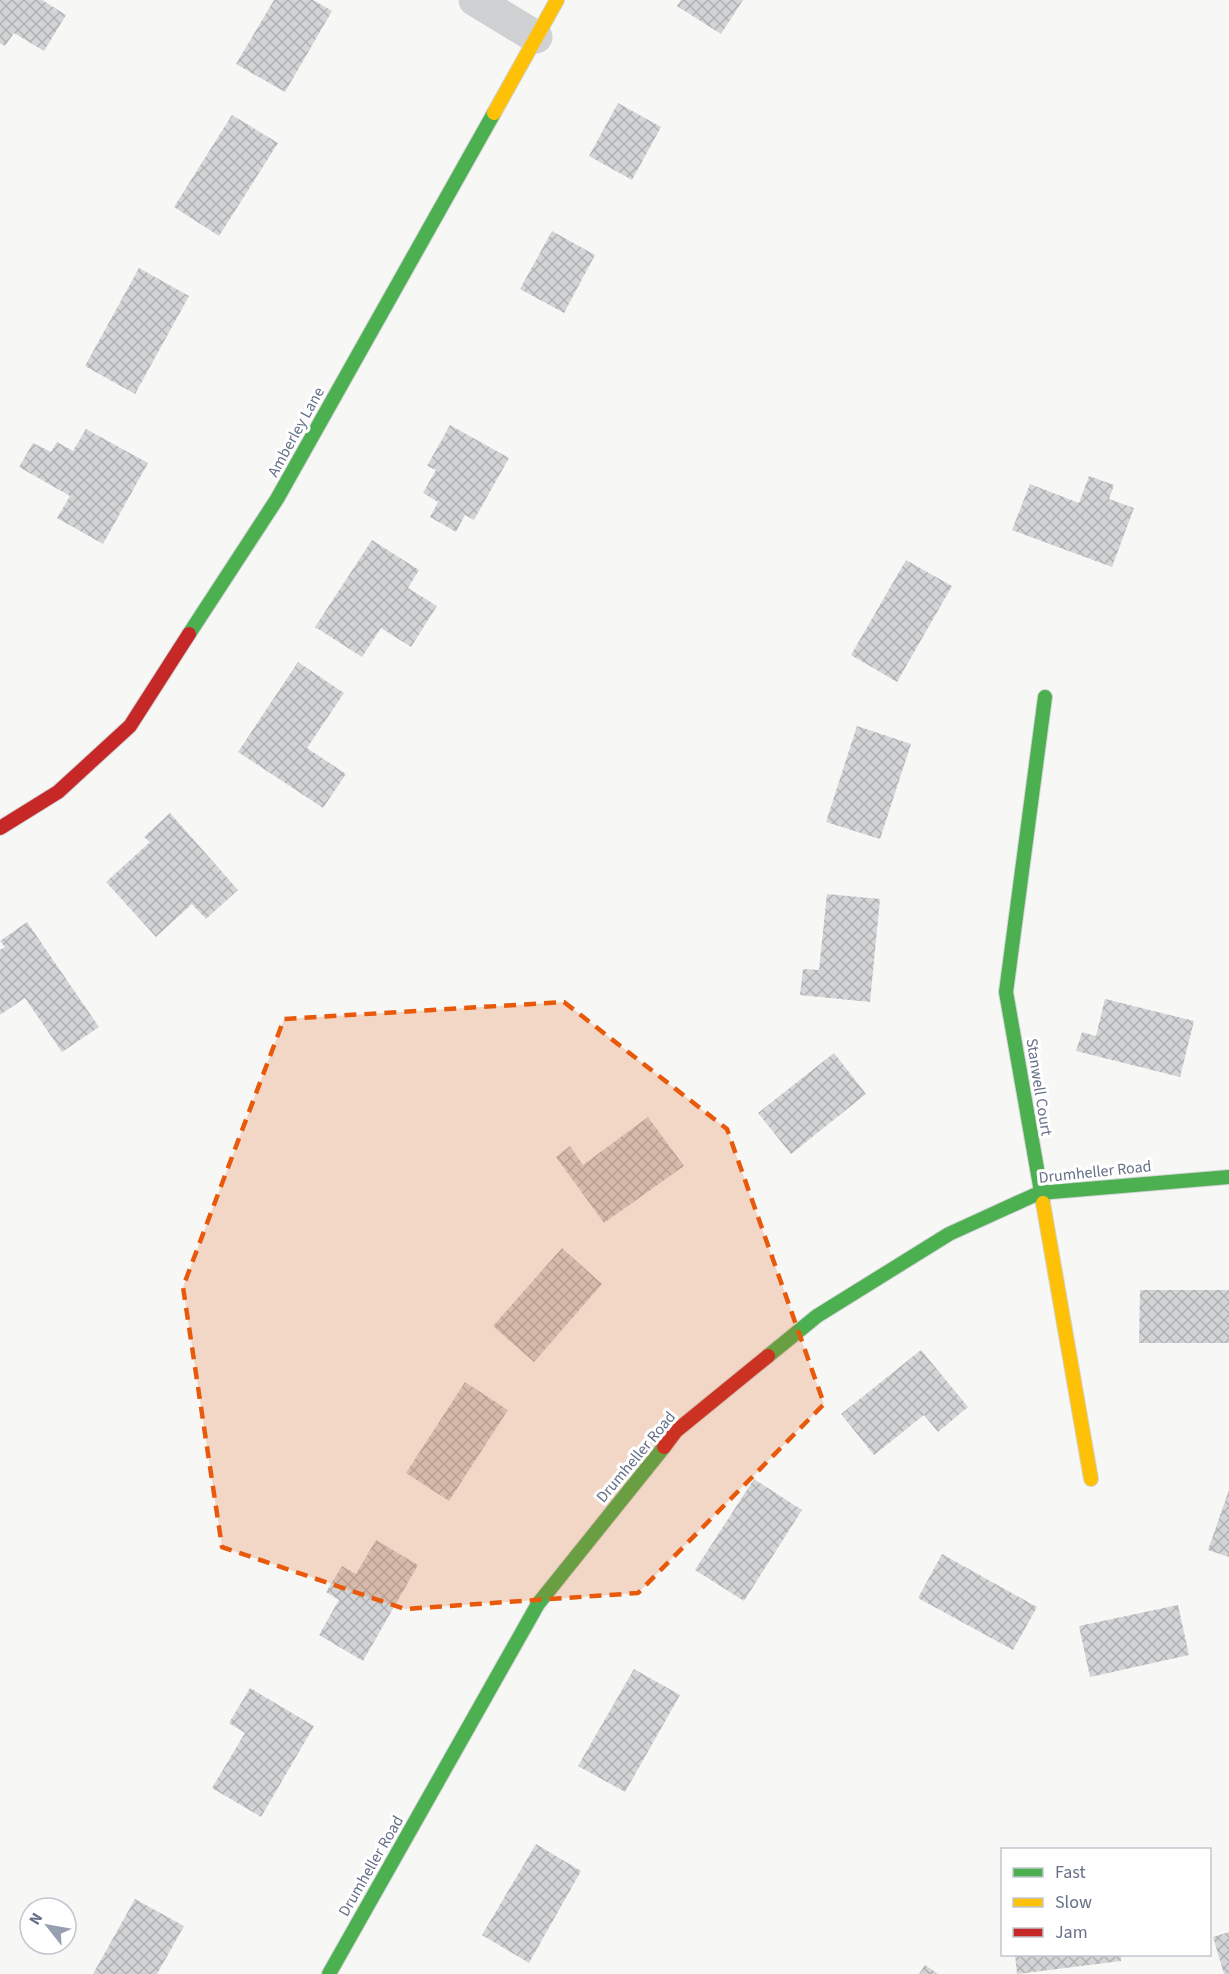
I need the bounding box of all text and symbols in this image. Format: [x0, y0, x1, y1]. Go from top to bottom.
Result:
street label: Amberley Lane [262, 383, 330, 481]
street label: Stanwell Court [1020, 1037, 1058, 1138]
street label: Drumheller Road [1038, 1155, 1152, 1189]
street label: Drumheller Road [591, 1407, 681, 1507]
street label: Drumheller Road [333, 1811, 409, 1921]
legend [1001, 1848, 1211, 1956]
text: Fast [1055, 1860, 1086, 1885]
text: Slow [1055, 1890, 1092, 1915]
north arrow [18, 1896, 78, 1956]
text: N [24, 1909, 48, 1929]
text: Jam [1055, 1920, 1088, 1945]

